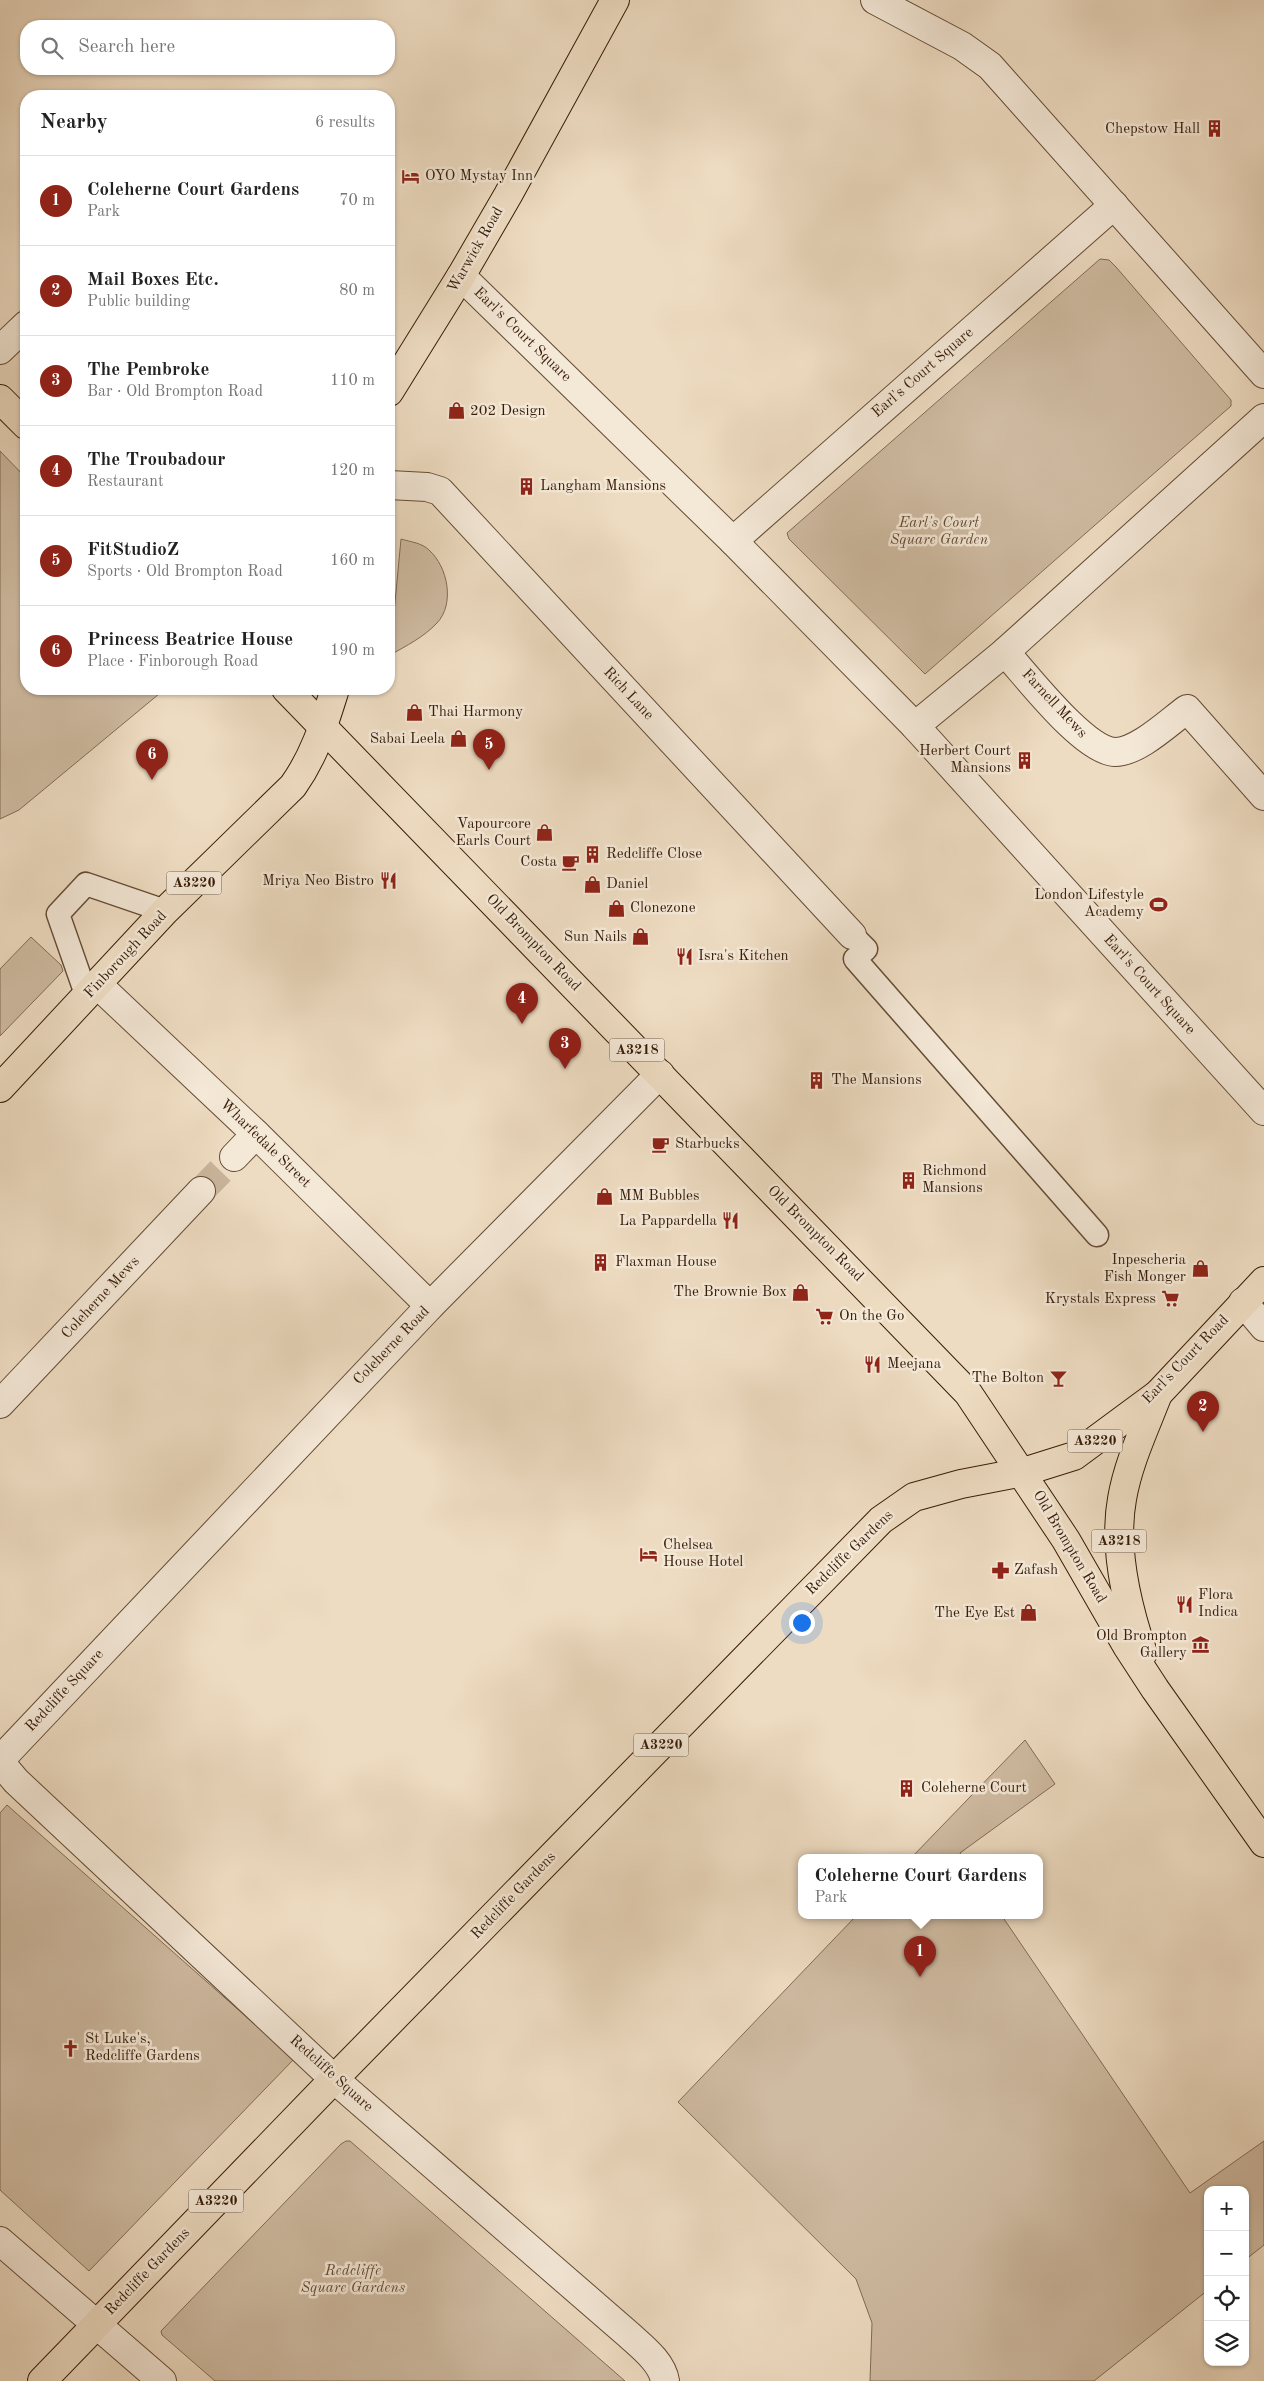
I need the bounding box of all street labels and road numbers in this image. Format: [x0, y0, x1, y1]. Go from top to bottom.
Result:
street label: Warwick Road [445, 205, 507, 295]
street label: Earl's Court Square [471, 285, 574, 385]
street label: Earl's Court Square [870, 325, 977, 421]
street label: Rich Lane [600, 665, 656, 723]
street label: Farnell Mews [1019, 667, 1089, 741]
road number: A3220 [166, 871, 222, 894]
street label: Old Brompton Road [483, 892, 583, 995]
street label: Finborough Road [82, 908, 170, 1001]
street label: Earl's Court Square [1100, 932, 1198, 1038]
road number: A3218 [610, 1038, 664, 1062]
street label: Wharfedale Street [217, 1097, 313, 1191]
street label: Old Brompton Road [764, 1183, 866, 1285]
street label: Coleherne Mews [59, 1254, 143, 1342]
street label: Coleherne Road [351, 1304, 433, 1388]
street label: Earl's Court Road [1140, 1313, 1232, 1407]
road number: A3220 [1068, 1430, 1122, 1452]
street label: Old Brompton Road [1029, 1488, 1109, 1606]
street label: Redcliffe Gardens [803, 1508, 897, 1598]
road number: A3218 [1092, 1530, 1146, 1552]
street label: Redcliffe Square [23, 1647, 107, 1735]
road number: A3220 [634, 1734, 688, 1756]
street label: Redcliffe Gardens [469, 1849, 559, 1943]
street label: Redcliffe Square [286, 2033, 376, 2115]
road number: A3220 [188, 2190, 244, 2212]
street label: Redcliffe Gardens [103, 2225, 193, 2319]

